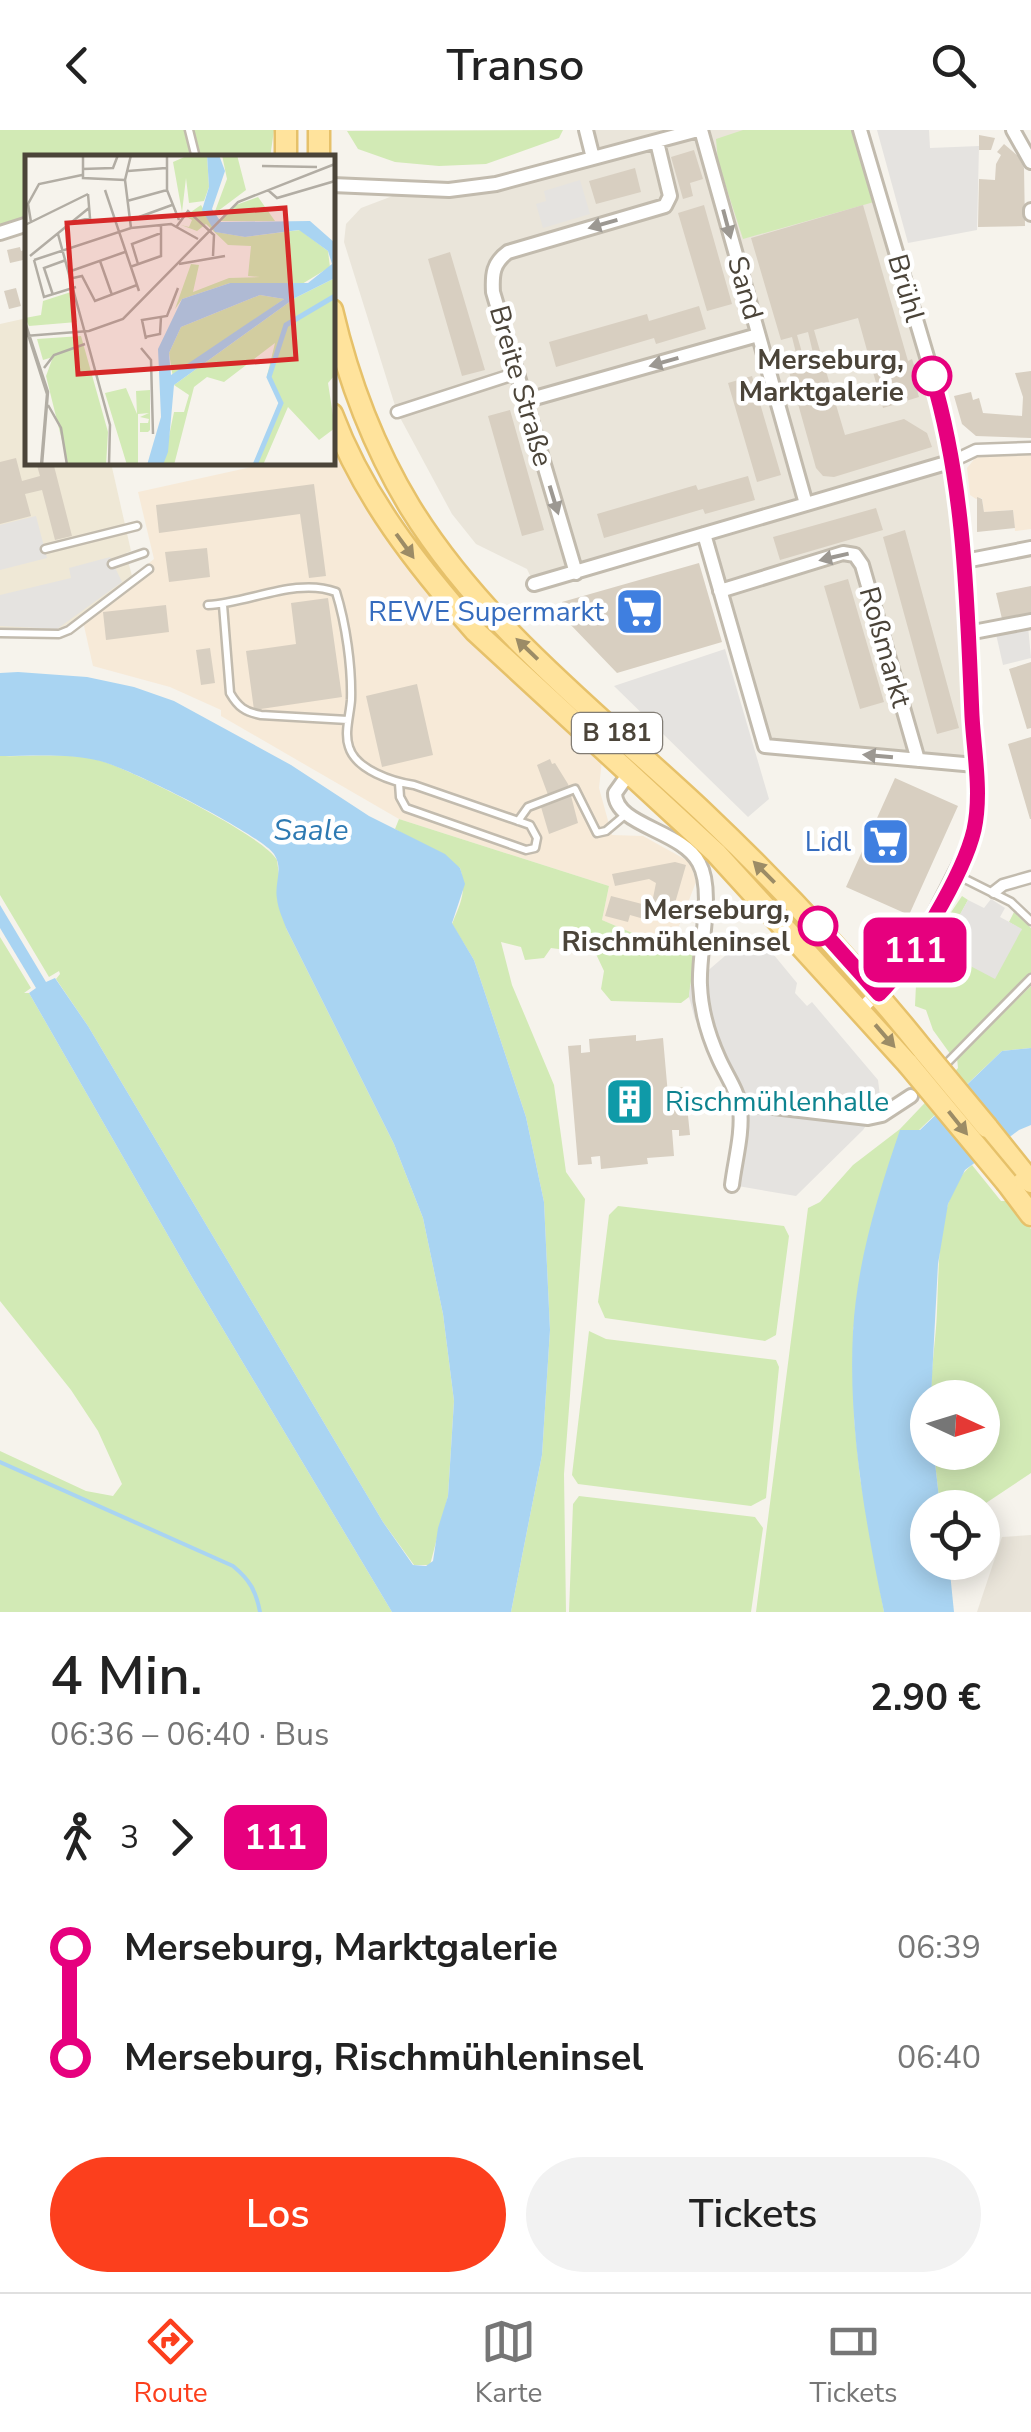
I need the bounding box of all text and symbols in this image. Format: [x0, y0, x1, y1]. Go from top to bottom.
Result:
text: Transo [447, 35, 584, 96]
icon: back [50, 38, 105, 93]
icon: search [926, 38, 981, 93]
inset map [25, 155, 335, 465]
one-way arrow [719, 209, 735, 240]
one-way arrow [587, 217, 618, 233]
street label: Brühl [878, 250, 934, 327]
street label: Sand [718, 252, 772, 324]
street label: Breite Straße [480, 301, 562, 471]
place label: Merseburg, Marktgalerie [739, 341, 904, 411]
one-way arrow [648, 354, 679, 370]
marker: Merseburg, Marktgalerie [913, 357, 951, 395]
one-way arrow [547, 485, 562, 516]
one-way arrow [395, 533, 414, 559]
one-way arrow [818, 550, 849, 566]
street label: Roßmarkt [850, 582, 920, 712]
supermarket icon: REWE Supermarkt [613, 586, 665, 638]
place label: REWE Supermarkt [368, 593, 604, 631]
one-way arrow [516, 638, 540, 661]
road number: B 181 [572, 713, 662, 753]
one-way arrow [862, 748, 893, 764]
water label: Saale [274, 810, 349, 851]
supermarket icon: Lidl [860, 816, 912, 868]
place label: Lidl [805, 823, 852, 861]
one-way arrow [752, 860, 776, 884]
place label: Merseburg, Rischmühleninsel [562, 891, 790, 961]
marker: Merseburg, Rischmühleninsel [799, 907, 837, 945]
line badge: 111 [858, 918, 972, 982]
text: 111 [883, 927, 947, 974]
one-way arrow [873, 1023, 895, 1048]
building icon: Rischmühlenhalle [604, 1076, 656, 1128]
place label: Rischmühlenhalle [665, 1083, 889, 1121]
one-way arrow [947, 1111, 968, 1136]
north arrow [910, 1380, 1000, 1470]
map controls [910, 1380, 1000, 1580]
button: locate [910, 1490, 1000, 1580]
text: 4 Min. [50, 1638, 203, 1713]
text: 2.90 € [870, 1672, 981, 1723]
text: 06:36 – 06:40 · Bus [50, 1713, 329, 1756]
icon: walk [50, 1810, 105, 1865]
icon: forward [154, 1810, 209, 1865]
text: 111 [244, 1814, 307, 1861]
text: 3 [120, 1816, 139, 1859]
text: Merseburg, Marktgalerie [124, 1922, 558, 1973]
text: 06:39 [897, 1926, 981, 1969]
text: Merseburg, Rischmühleninsel [124, 2032, 643, 2083]
text: 06:40 [897, 2036, 981, 2079]
button: Los [50, 2157, 506, 2272]
button: Tickets [526, 2157, 981, 2272]
tab: Route [133, 2314, 208, 2412]
tab: Karte [475, 2314, 542, 2412]
tab: Tickets [809, 2314, 898, 2412]

